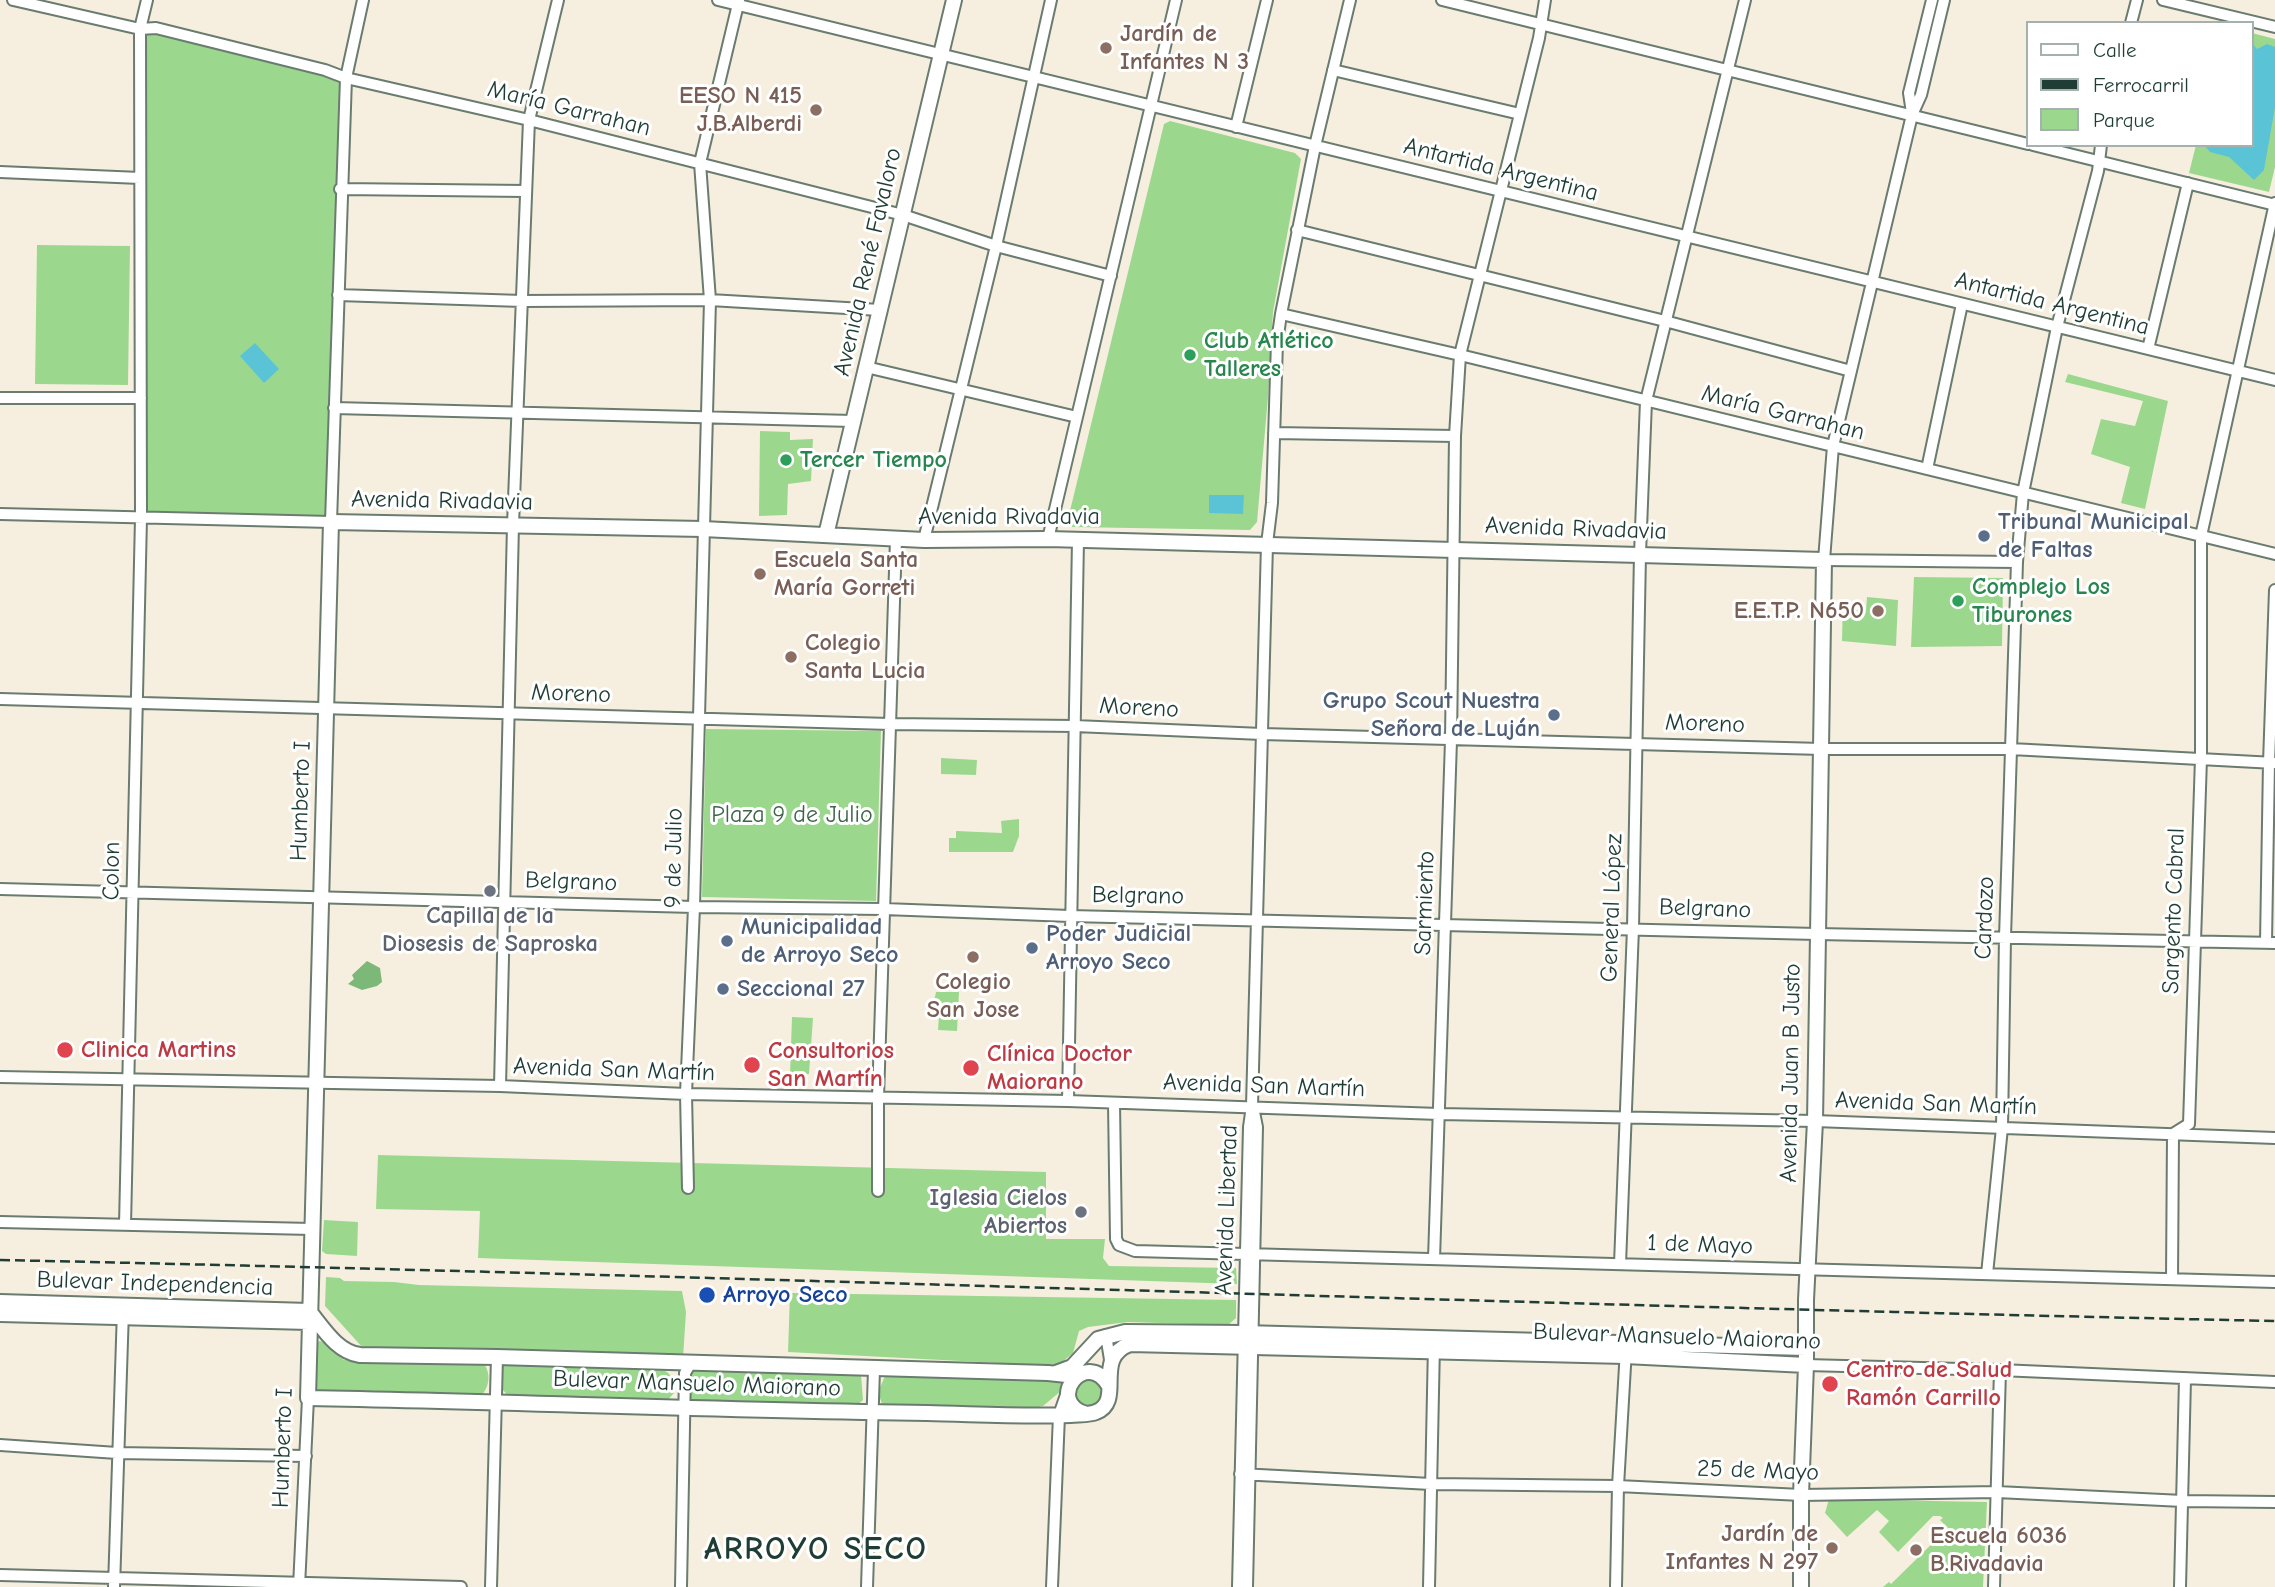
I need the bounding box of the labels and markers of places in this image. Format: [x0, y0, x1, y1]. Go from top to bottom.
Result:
place label: Jardín de Infantes N 3 [1120, 20, 1249, 76]
marker: Jardín de Infantes N 3 [1098, 40, 1114, 56]
place label: EESO N 415 J.B.Alberdi [679, 82, 802, 138]
marker: EESO N 415 J.B.Alberdi [808, 102, 824, 118]
place label: Club Atlético Talleres [1204, 327, 1334, 383]
marker: Club Atlético Talleres [1182, 347, 1198, 363]
place label: Tercer Tiempo [800, 446, 947, 474]
marker: Tercer Tiempo [778, 452, 794, 468]
place label: Tribunal Municipal de Faltas [1998, 508, 2189, 564]
marker: Tribunal Municipal de Faltas [1976, 528, 1992, 544]
place label: Escuela Santa María Gorreti [774, 546, 918, 602]
marker: Escuela Santa María Gorreti [752, 566, 768, 582]
place label: Complejo Los Tiburones [1972, 573, 2110, 629]
marker: Complejo Los Tiburones [1950, 593, 1966, 609]
place label: E.E.T.P. N650 [1734, 597, 1864, 625]
marker: E.E.T.P. N650 [1870, 603, 1886, 619]
place label: Colegio Santa Lucia [805, 629, 925, 685]
marker: Colegio Santa Lucia [783, 649, 799, 665]
place label: Grupo Scout Nuestra Señora de Luján [1323, 687, 1540, 743]
marker: Grupo Scout Nuestra Señora de Luján [1546, 707, 1562, 723]
marker: Capilla de la Diosesis de Saproska [482, 883, 498, 899]
place label: Capilla de la Diosesis de Saproska [382, 902, 598, 958]
place label: Municipalidad de Arroyo Seco [741, 913, 898, 969]
place label: Poder Judicial Arroyo Seco [1046, 920, 1191, 976]
marker: Municipalidad de Arroyo Seco [719, 933, 735, 949]
marker: Poder Judicial Arroyo Seco [1024, 940, 1040, 956]
marker: Colegio San Jose [965, 949, 981, 965]
place label: Colegio San Jose [927, 968, 1019, 1024]
place label: Seccional 27 [737, 975, 865, 1003]
marker: Seccional 27 [715, 981, 731, 997]
place label: Clinica Martins [81, 1036, 236, 1064]
place label: Consultorios San Martín [768, 1037, 894, 1093]
marker: Clinica Martins [55, 1040, 75, 1060]
place label: Clínica Doctor Maiorano [987, 1040, 1132, 1096]
marker: Consultorios San Martín [742, 1055, 762, 1075]
marker: Clínica Doctor Maiorano [961, 1058, 981, 1078]
place label: Iglesia Cielos Abiertos [930, 1184, 1067, 1240]
marker: Iglesia Cielos Abiertos [1073, 1204, 1089, 1220]
place label: Arroyo Seco [723, 1281, 848, 1309]
marker: Arroyo Seco [697, 1285, 717, 1305]
place label: Centro de Salud Ramón Carrillo [1846, 1356, 2012, 1412]
marker: Centro de Salud Ramón Carrillo [1820, 1374, 1840, 1394]
place label: Jardín de Infantes N 297 [1665, 1520, 1818, 1576]
place label: Escuela 6036 B.Rivadavia [1930, 1522, 2067, 1578]
marker: Jardín de Infantes N 297 [1824, 1540, 1840, 1556]
marker: Escuela 6036 B.Rivadavia [1908, 1542, 1924, 1558]

